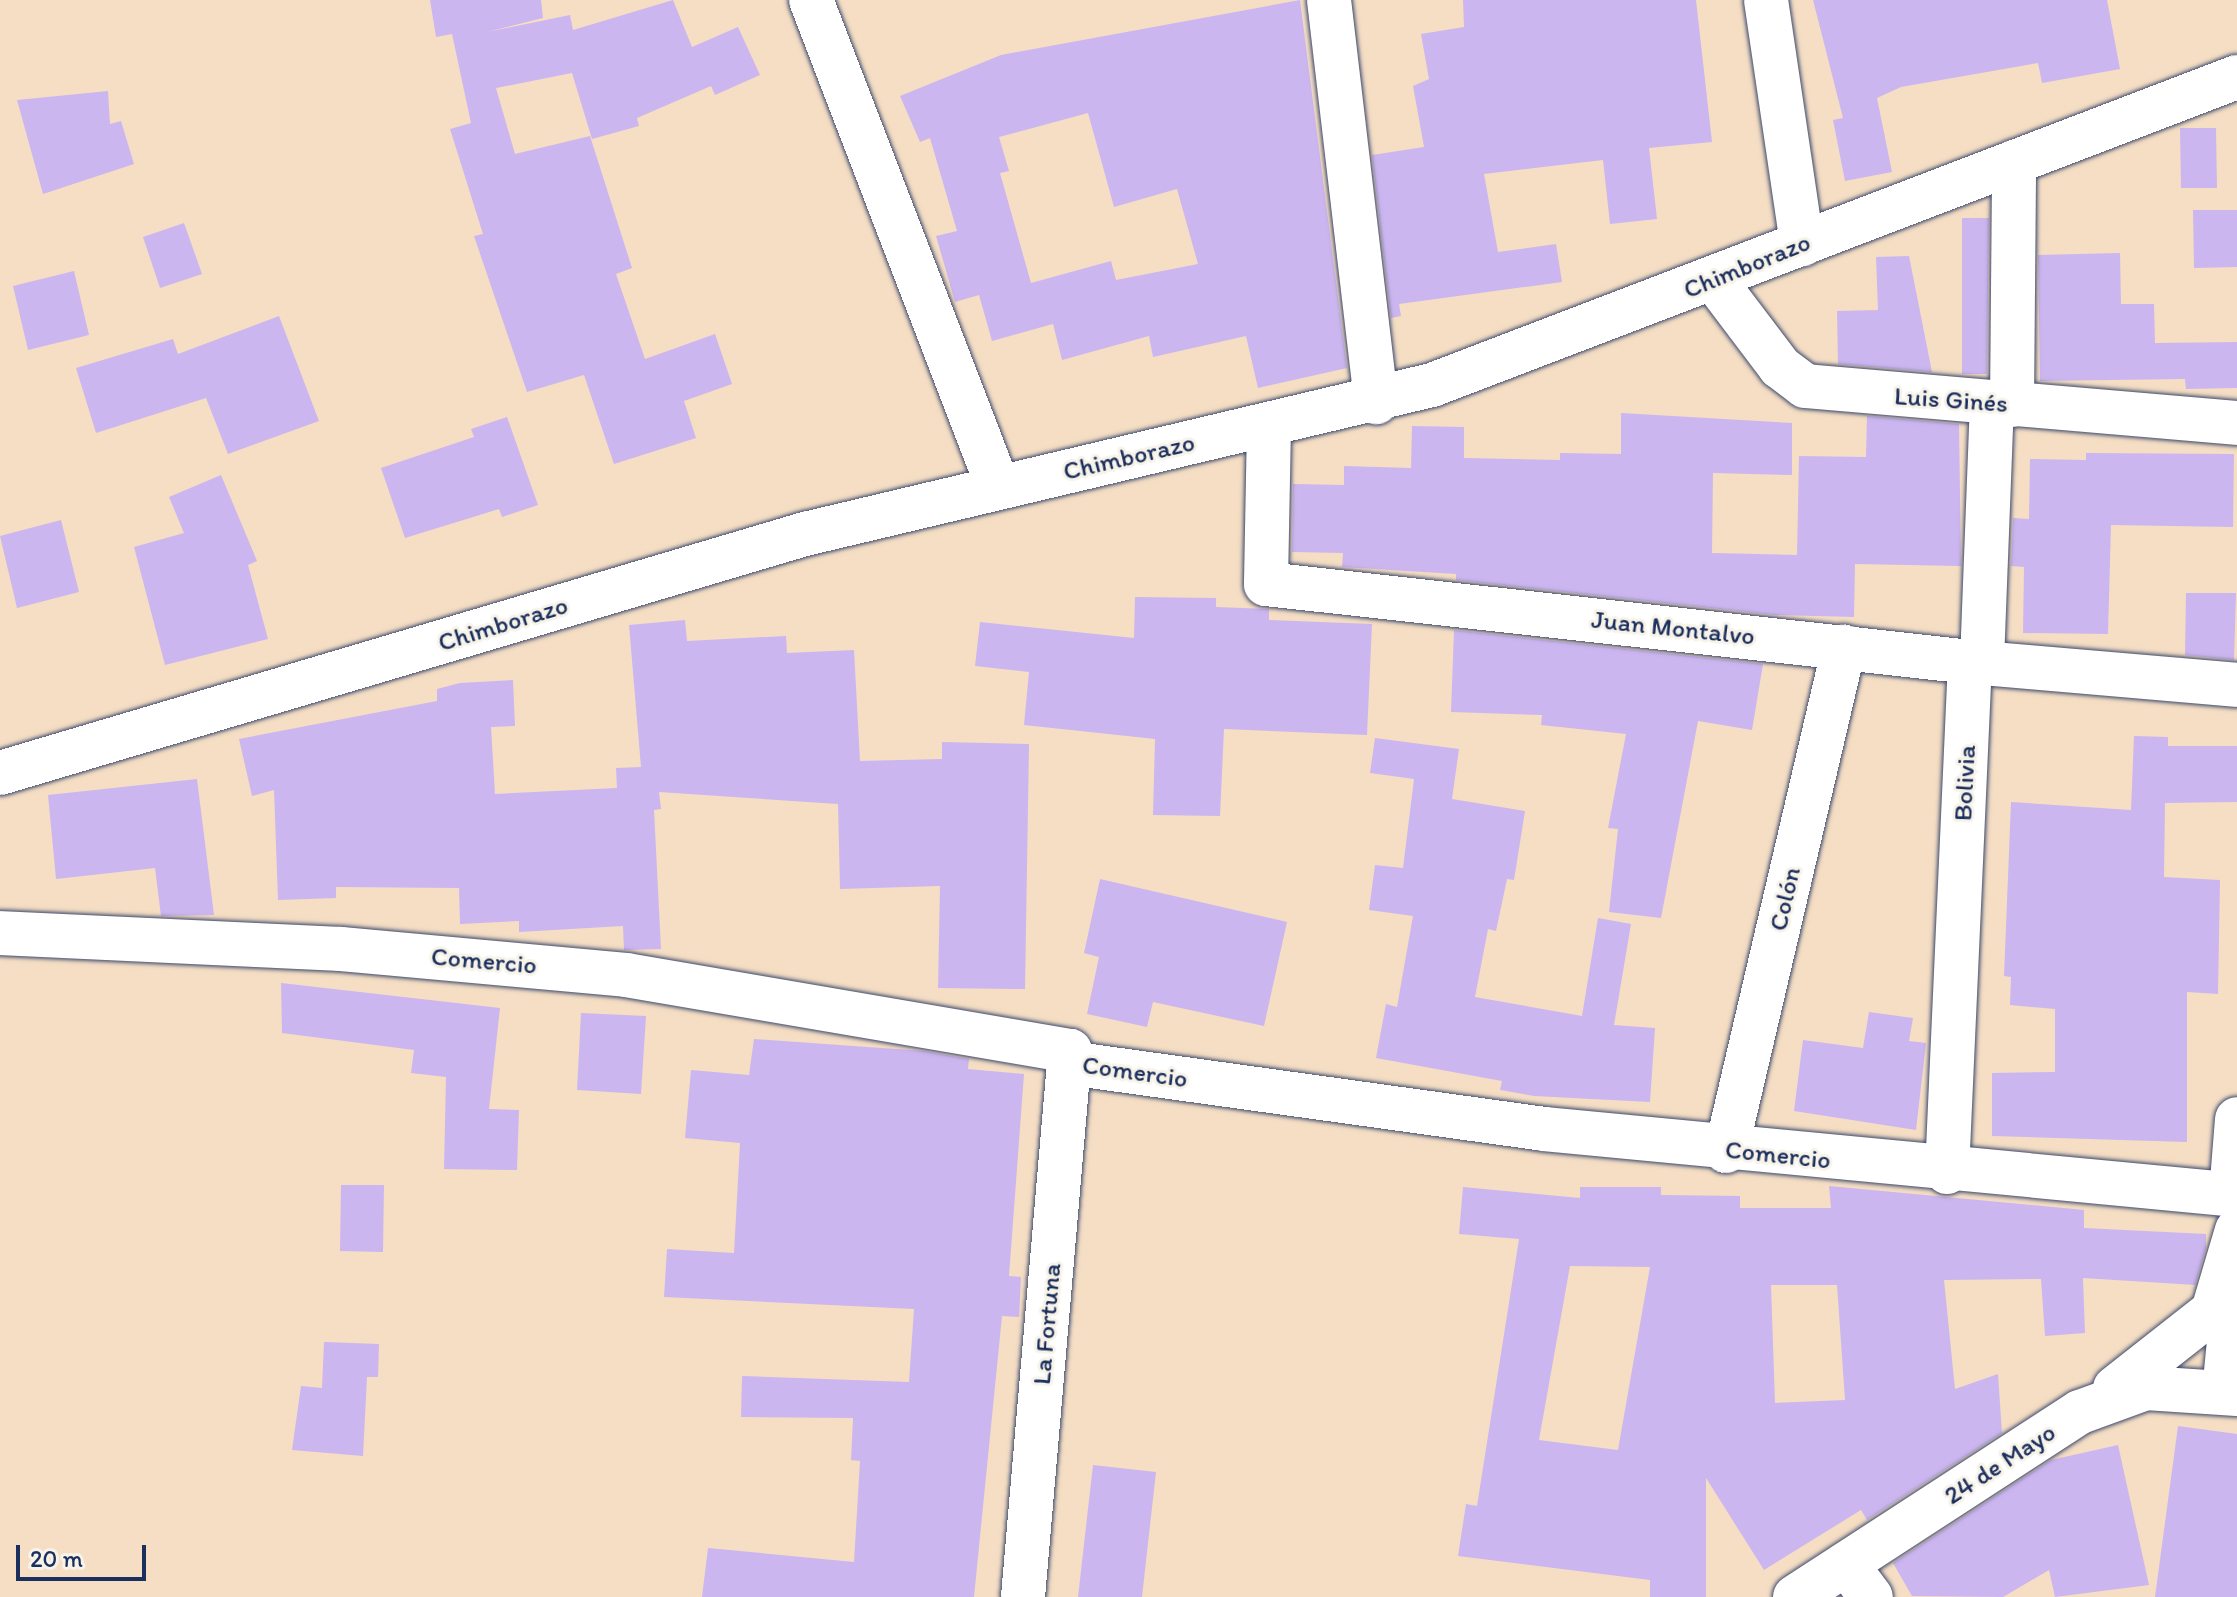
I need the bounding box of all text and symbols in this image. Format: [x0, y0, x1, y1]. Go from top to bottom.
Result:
street label: Chimborazo [1679, 226, 1815, 306]
street label: Luis Ginés [1893, 380, 2009, 420]
street label: Chimborazo [1060, 427, 1198, 487]
street label: Chimborazo [434, 589, 572, 659]
street label: Juan Montalvo [1590, 604, 1756, 652]
street label: Bolivia [1947, 744, 1983, 822]
street label: Colón [1763, 864, 1807, 934]
street label: Comercio [430, 941, 538, 981]
street label: Comercio [1080, 1049, 1190, 1095]
street label: Comercio [1724, 1134, 1832, 1176]
street label: La Fortuna [1026, 1262, 1068, 1386]
street label: 24 de Mayo [1938, 1416, 2062, 1512]
scale bar [20, 1529, 150, 1579]
text: 20 m [30, 1544, 83, 1573]

